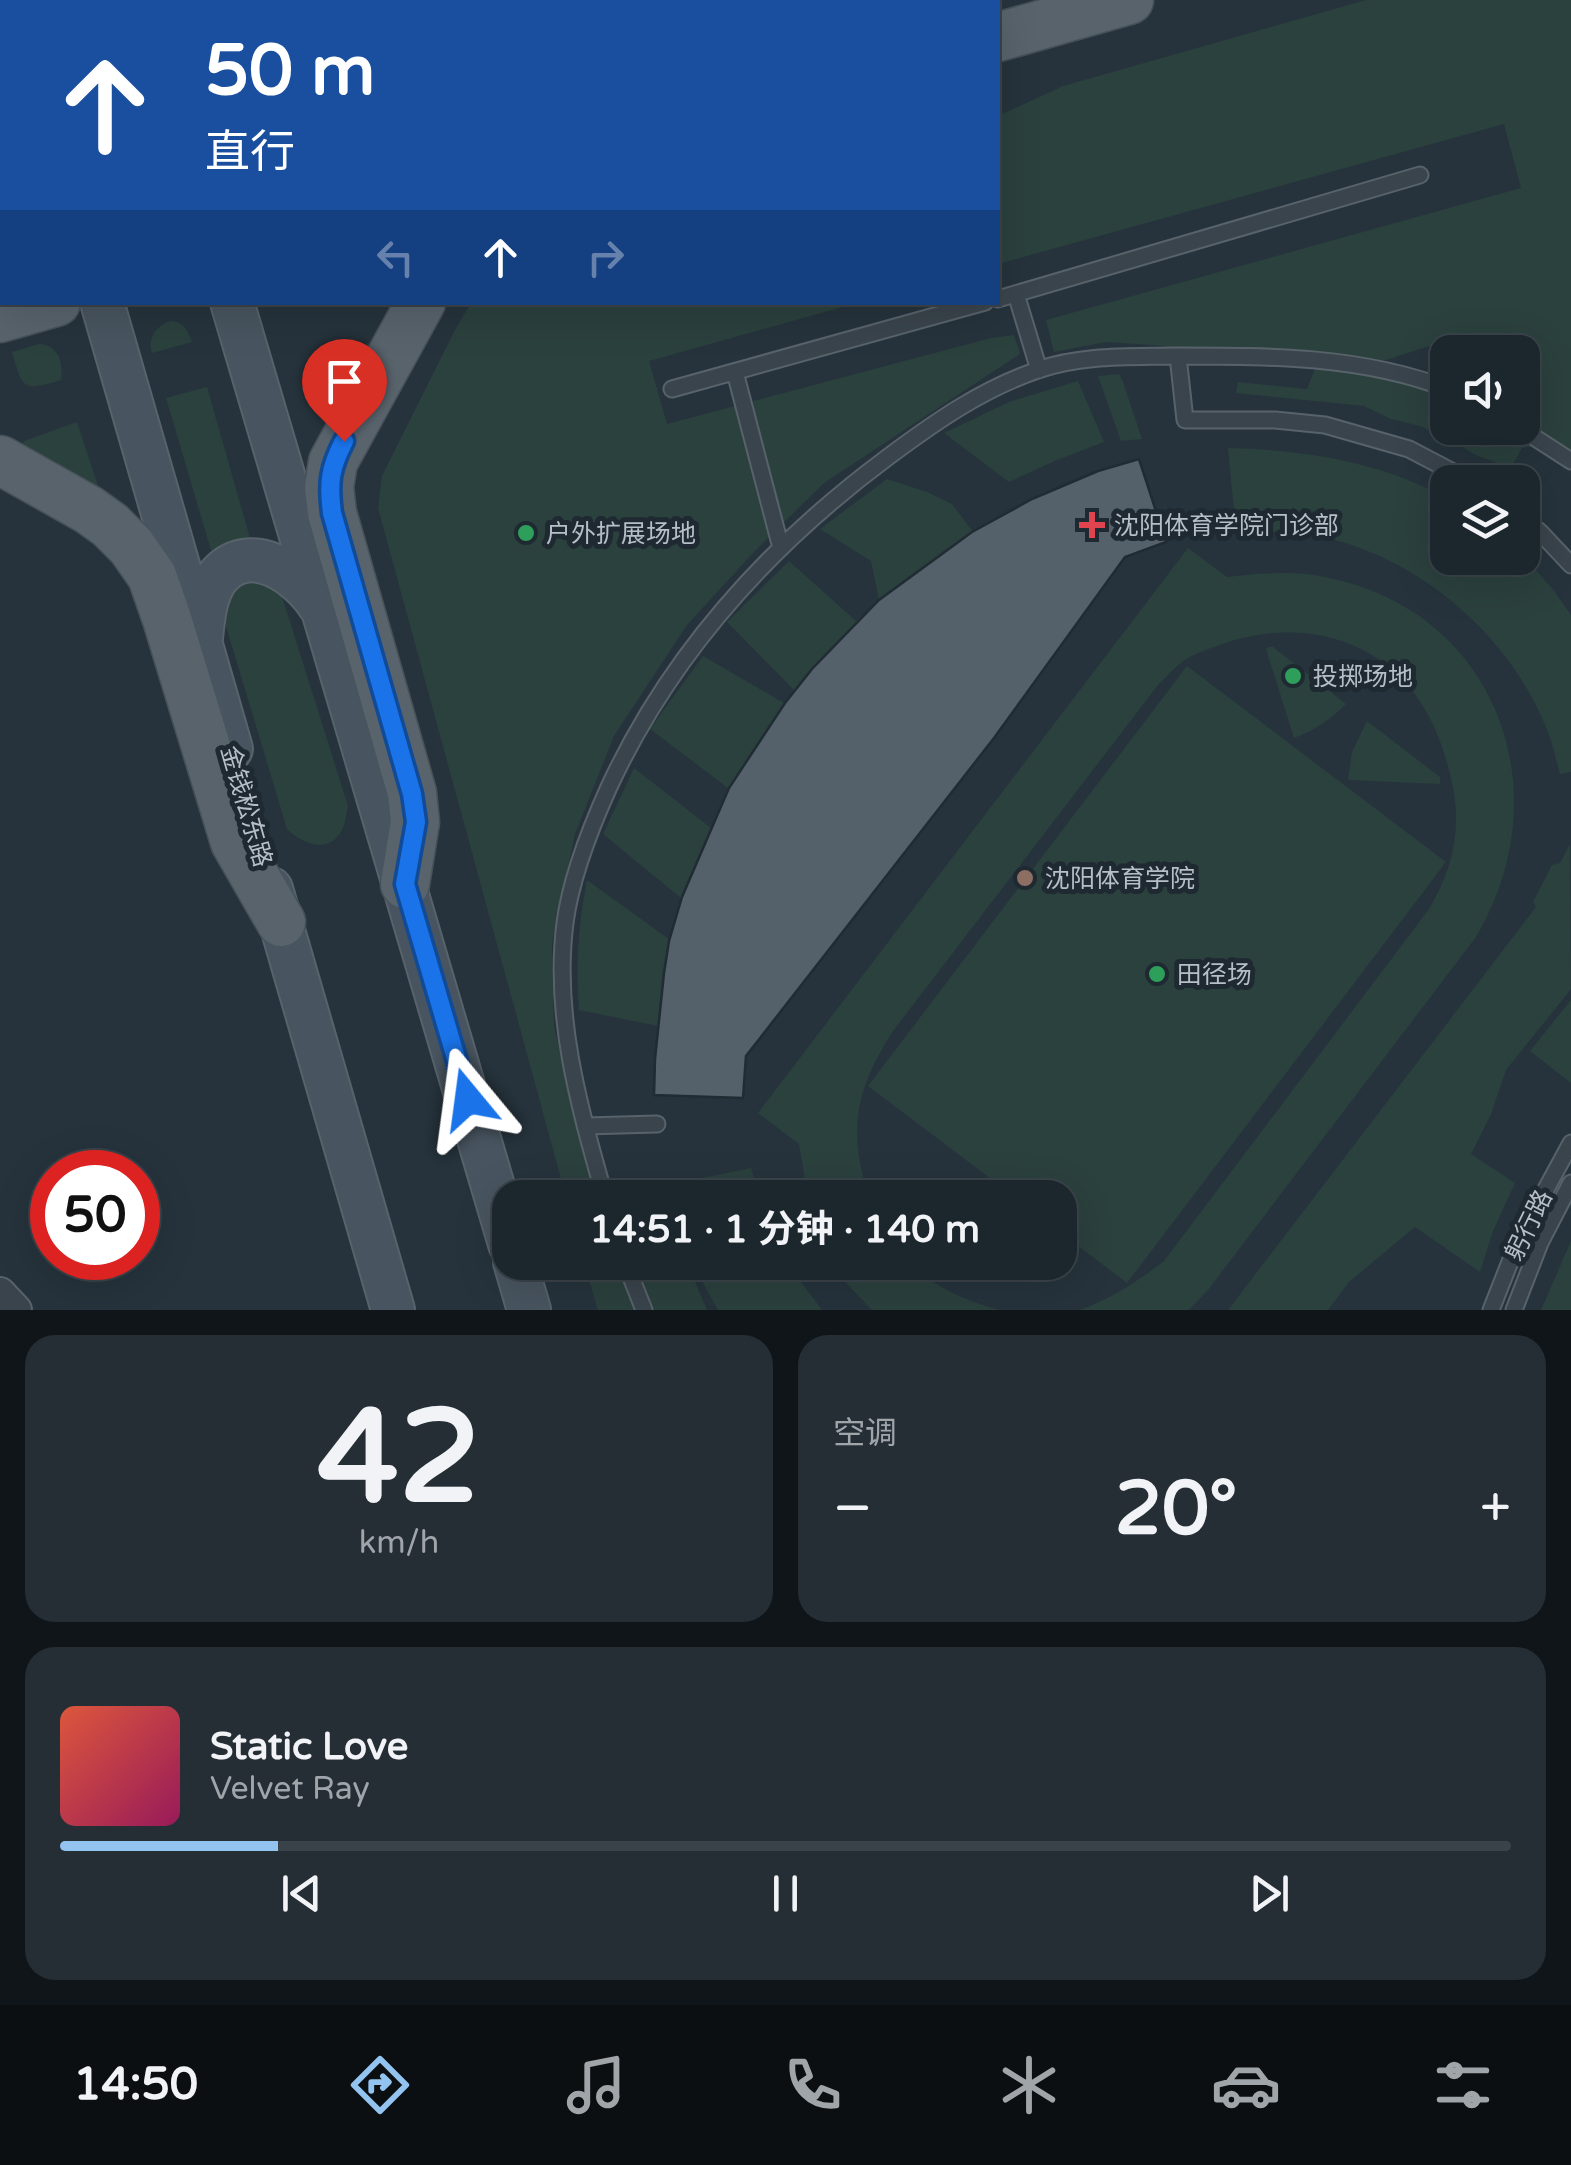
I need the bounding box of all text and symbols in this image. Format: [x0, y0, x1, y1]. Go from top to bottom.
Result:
text: 50 m [205, 30, 375, 114]
icon: ahead [40, 40, 170, 170]
text: 直行 [205, 126, 295, 180]
icon: left [368, 230, 423, 285]
icon: ahead [473, 230, 528, 285]
icon: right [578, 230, 633, 285]
map controls [1430, 335, 1540, 575]
button: sound [1430, 335, 1540, 445]
pin [302, 339, 387, 442]
icon: arrive [317, 354, 372, 409]
button: layers [1430, 465, 1540, 575]
place label: 沈阳体育学院门诊部 [1114, 511, 1339, 541]
marker: 沈阳体育学院门诊部 [1079, 512, 1105, 538]
place label: 户外扩展场地 [546, 519, 696, 549]
marker: 户外扩展场地 [515, 522, 537, 544]
place label: 投掷场地 [1313, 662, 1413, 692]
marker: 投掷场地 [1282, 665, 1304, 687]
street label: 金钱松东路 [214, 742, 278, 870]
place label: 沈阳体育学院 [1045, 864, 1195, 894]
marker: 沈阳体育学院 [1014, 867, 1036, 889]
place label: 田径场 [1177, 960, 1252, 990]
marker: 田径场 [1146, 963, 1168, 985]
position arrow [416, 1047, 520, 1151]
speed limit sign: 50 [30, 1150, 160, 1280]
street label: 躬行路 [1499, 1185, 1559, 1266]
text: 14:51 · 1 分钟 · 140 m [589, 1207, 980, 1253]
text: 42 [317, 1381, 481, 1537]
text: 空调 [833, 1415, 897, 1453]
text: 20° [1115, 1464, 1237, 1554]
text: − [833, 1476, 872, 1542]
text: + [1480, 1476, 1511, 1542]
text: km/h [359, 1524, 439, 1562]
text: Static Love [210, 1724, 408, 1770]
text: Velvet Ray [210, 1770, 370, 1808]
icon: previous [274, 1866, 329, 1921]
icon: pause [758, 1866, 813, 1921]
icon: next [1242, 1866, 1297, 1921]
icon: directions [345, 2050, 415, 2120]
icon: music [561, 2050, 631, 2120]
icon: phone [778, 2050, 848, 2120]
icon: climate [994, 2050, 1064, 2120]
icon: car [1211, 2050, 1281, 2120]
icon: filters [1428, 2050, 1498, 2120]
text: 14:50 [73, 2058, 198, 2112]

